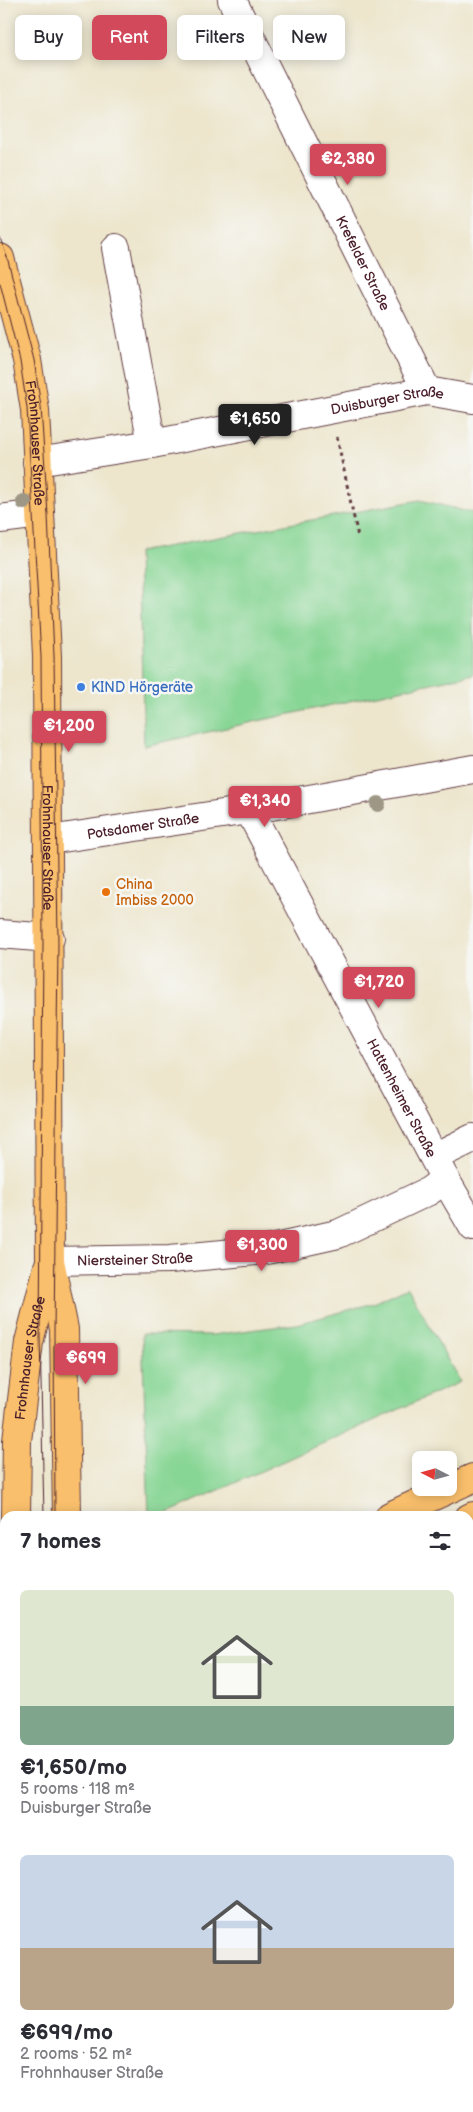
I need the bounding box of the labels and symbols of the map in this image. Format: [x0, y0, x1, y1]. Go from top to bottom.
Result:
pin: €2,380 [307, 144, 389, 186]
street label: Krefelder Straße [332, 213, 394, 314]
street label: Frohnhauser Straße [21, 379, 48, 506]
street label: Duisburger Straße [329, 383, 445, 418]
pin: €1,650 [214, 404, 296, 446]
place label: KIND Hörgeräte [91, 679, 193, 696]
marker: KIND Hörgeräte [75, 681, 87, 693]
pin: €1,200 [28, 710, 110, 753]
street label: Frohnhauser Straße [39, 785, 56, 910]
pin: €1,340 [224, 786, 306, 828]
street label: Potsdamer Straße [86, 810, 200, 843]
place label: China Imbiss 2000 [116, 876, 194, 909]
marker: China Imbiss 2000 [100, 886, 112, 898]
pin: €1,720 [338, 966, 420, 1009]
street label: Hattenheimer Straße [363, 1036, 440, 1160]
pin: €1,300 [221, 1230, 303, 1272]
street label: Niersteiner Straße [77, 1249, 194, 1270]
street label: Frohnhauser Straße [12, 1294, 49, 1421]
pin: €699 [56, 1342, 116, 1385]
north arrow [412, 1451, 458, 1496]

